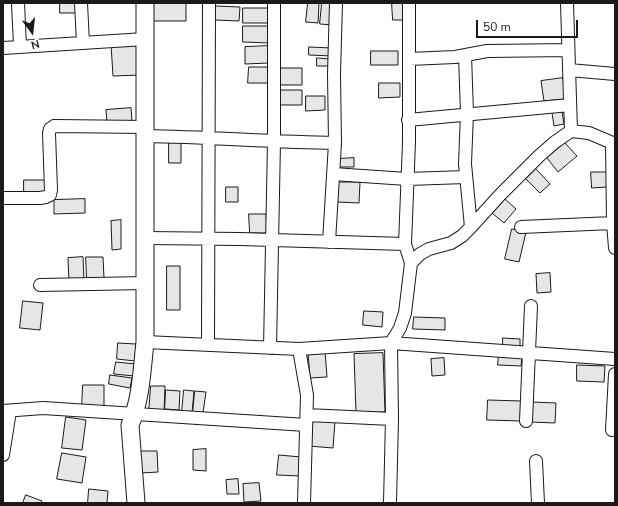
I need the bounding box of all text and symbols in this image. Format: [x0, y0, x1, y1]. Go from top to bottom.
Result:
north arrow [12, 12, 52, 52]
scale bar [478, 12, 580, 38]
text: 50 m [483, 19, 511, 35]
text: N [29, 36, 41, 52]

